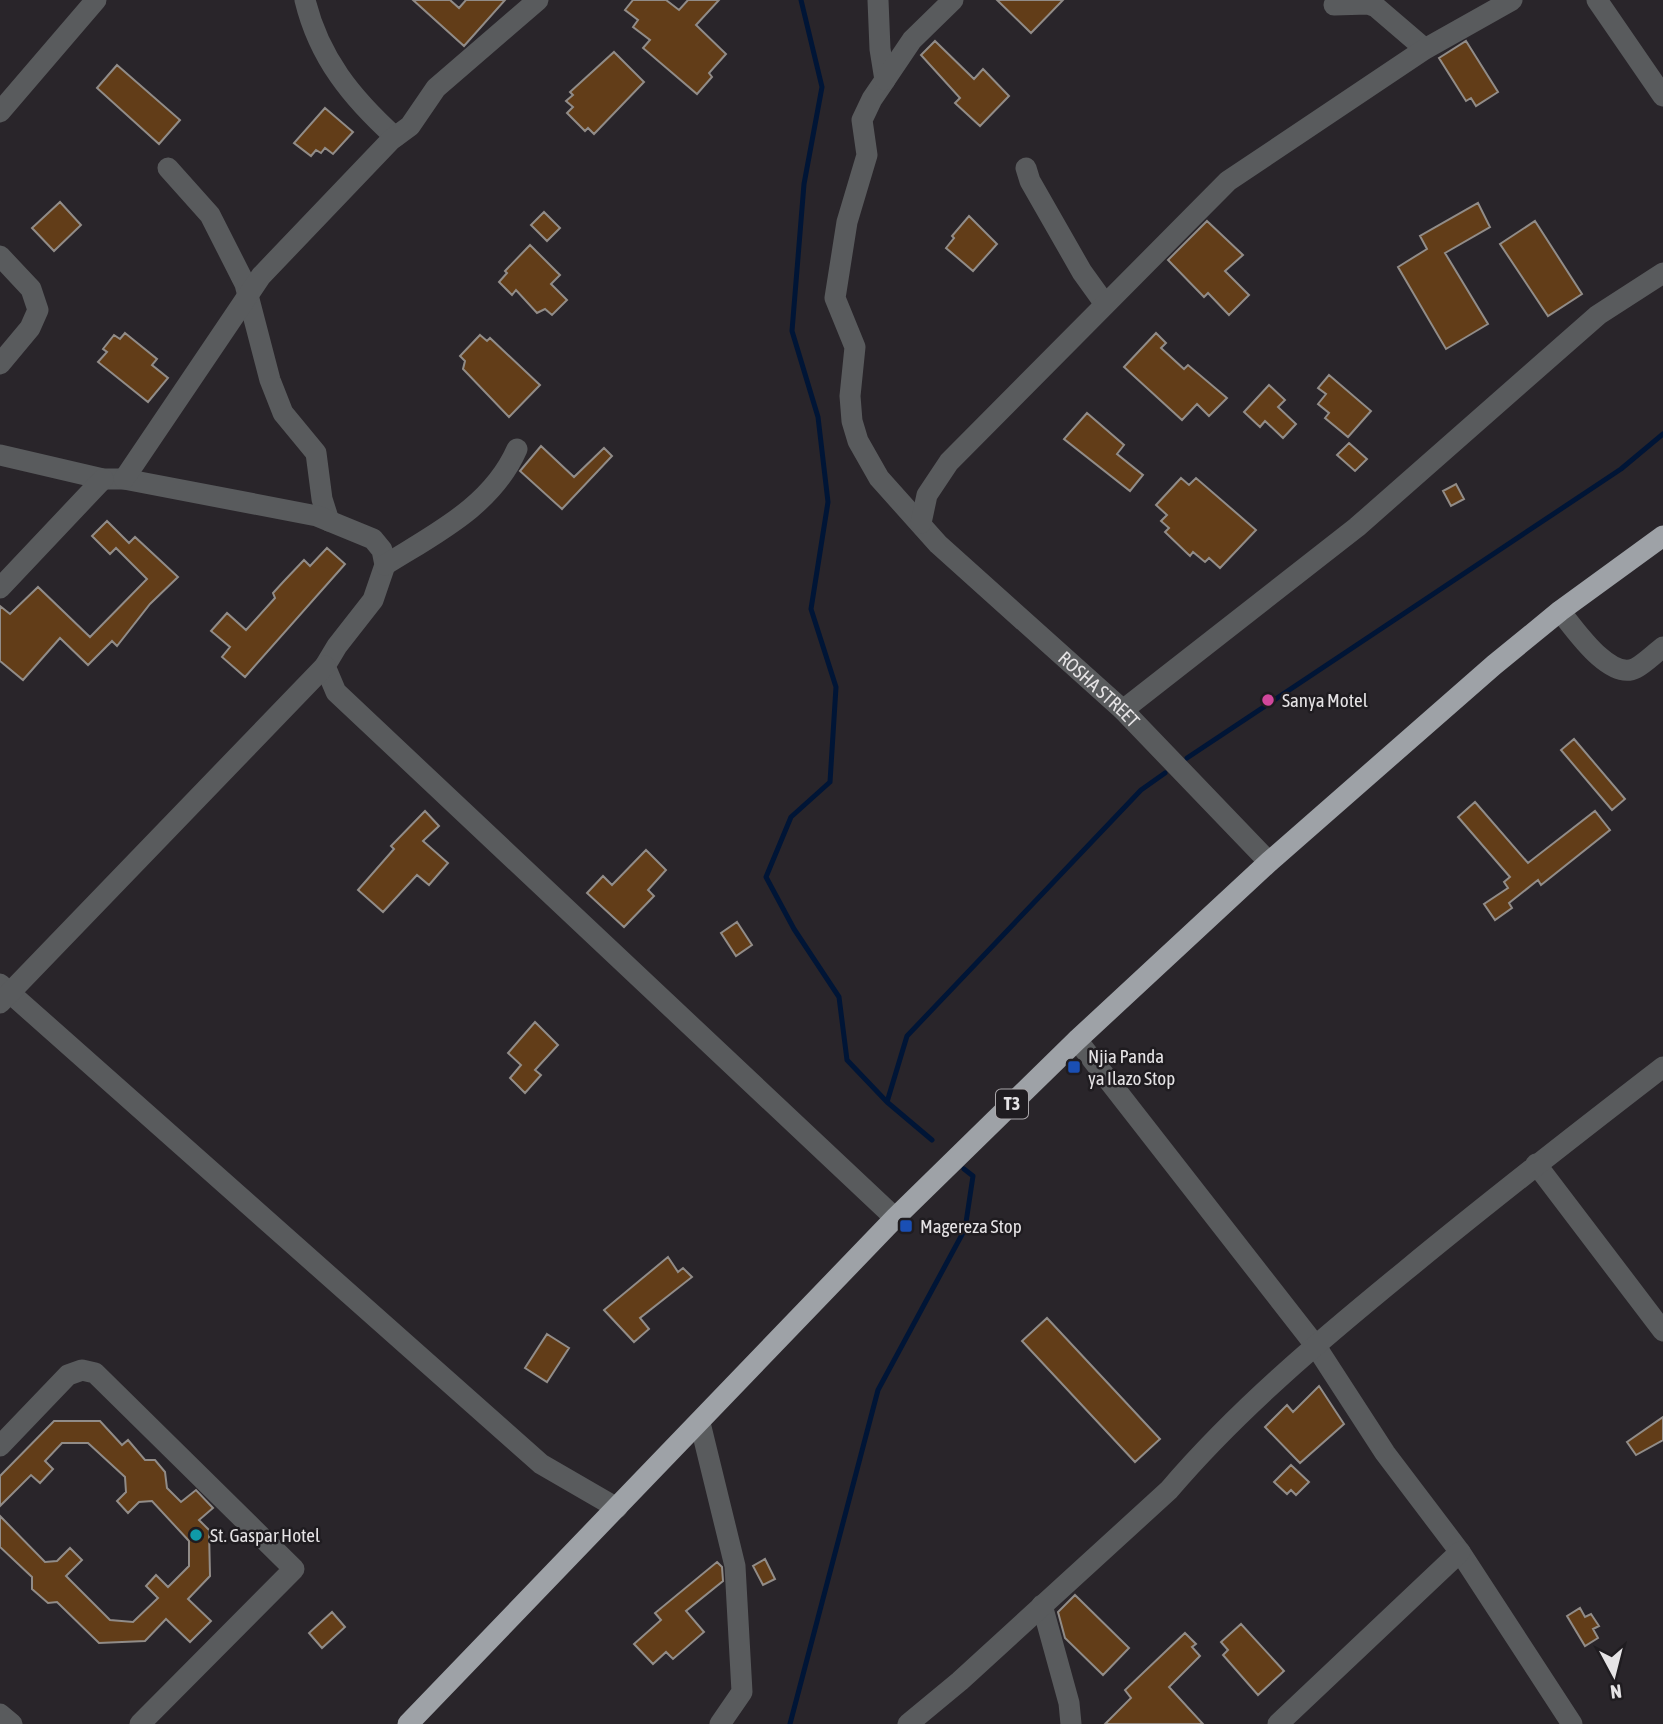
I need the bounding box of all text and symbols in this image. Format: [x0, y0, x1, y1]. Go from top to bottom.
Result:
street label: ROSHA STREET [1054, 647, 1145, 732]
place label: Sanya Motel [1282, 689, 1368, 711]
marker: Sanya Motel [1260, 692, 1276, 708]
place label: Njia Panda ya Ilazo Stop [1088, 1045, 1175, 1089]
marker: Njia Panda ya Ilazo Stop [1066, 1059, 1082, 1075]
road number: T3 [996, 1090, 1028, 1119]
place label: Magereza Stop [920, 1215, 1022, 1237]
marker: Magereza Stop [898, 1218, 914, 1234]
place label: St. Gaspar Hotel [210, 1524, 320, 1546]
marker: St. Gaspar Hotel [188, 1527, 204, 1543]
north arrow [1579, 1640, 1649, 1710]
text: N [1609, 1680, 1623, 1703]

